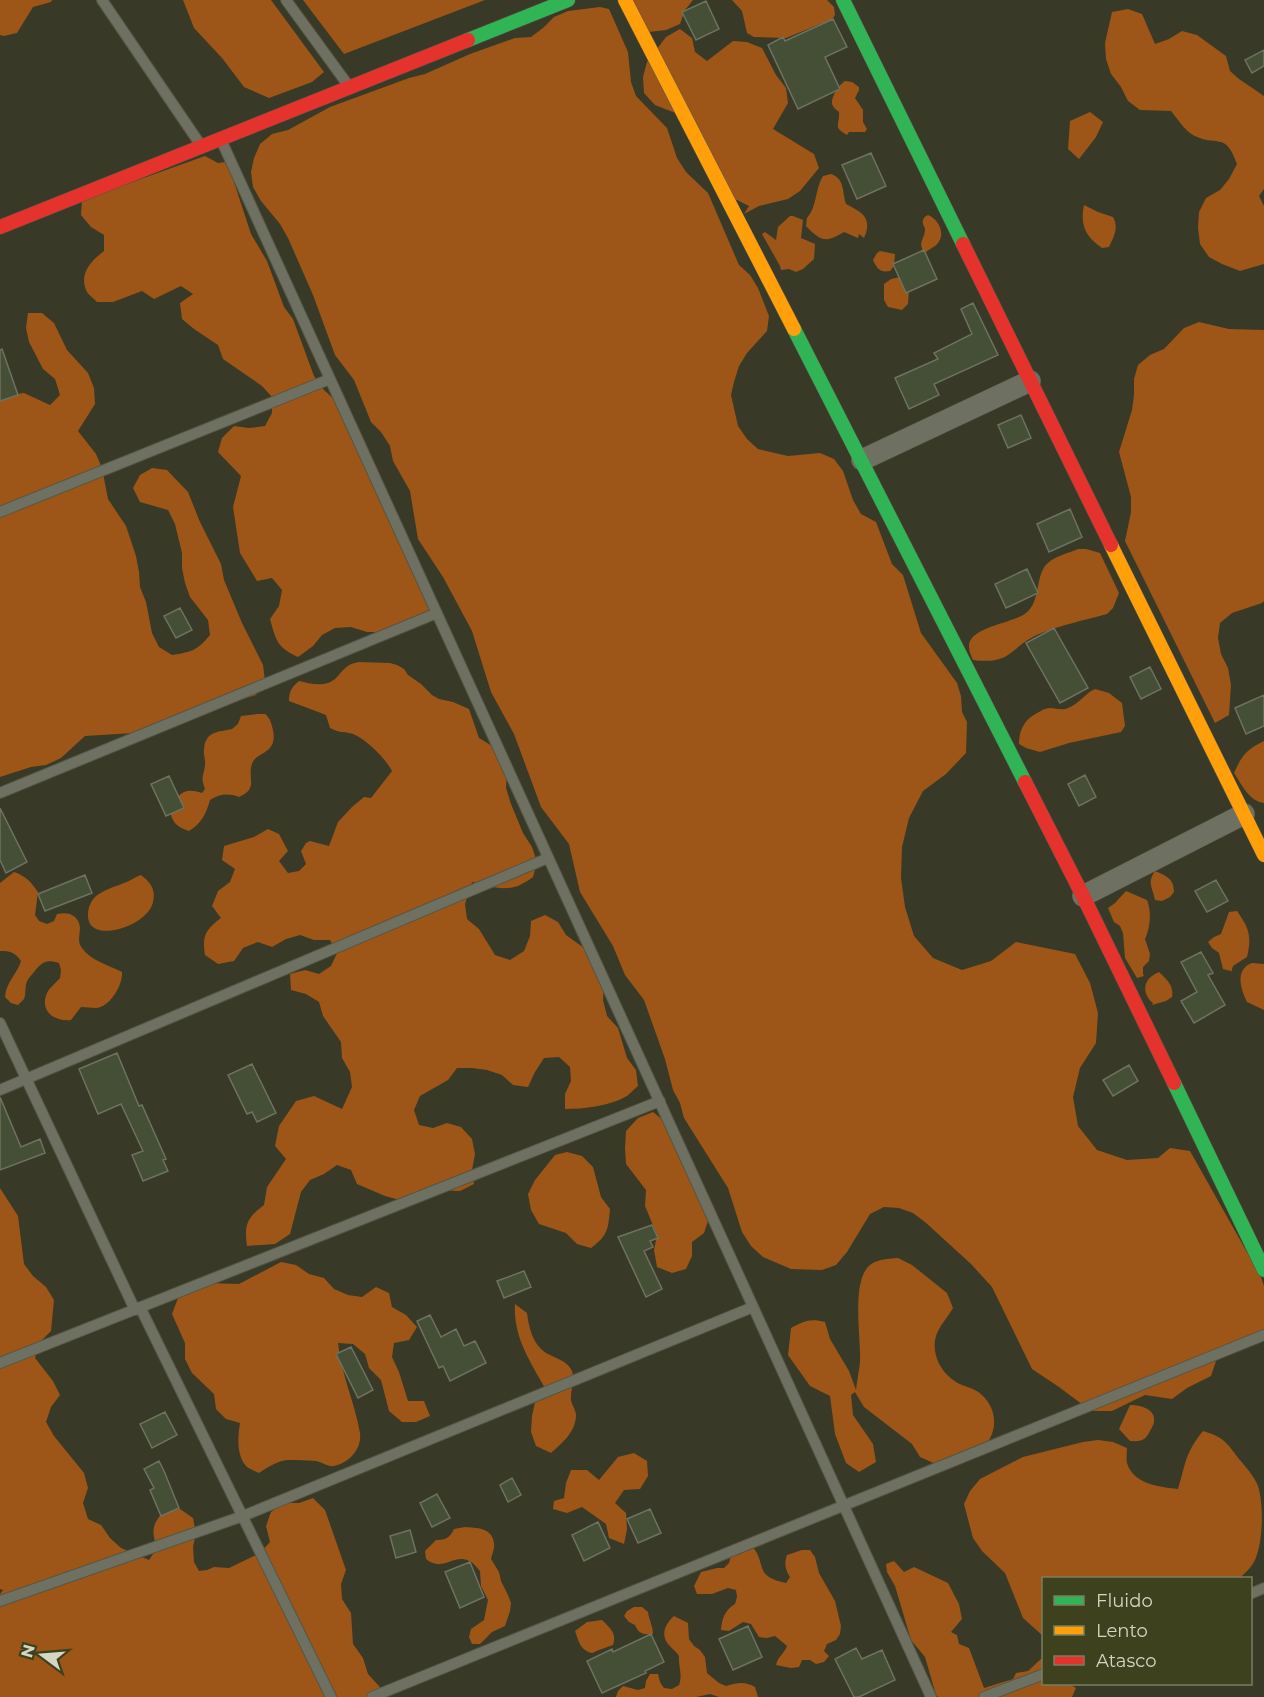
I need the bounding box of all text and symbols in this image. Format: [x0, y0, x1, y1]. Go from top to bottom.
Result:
legend [1042, 1577, 1252, 1685]
text: Fluido [1096, 1590, 1153, 1612]
text: Lento [1096, 1620, 1148, 1642]
north arrow [12, 1625, 72, 1685]
text: N [17, 1642, 39, 1660]
text: Atasco [1096, 1650, 1156, 1672]

